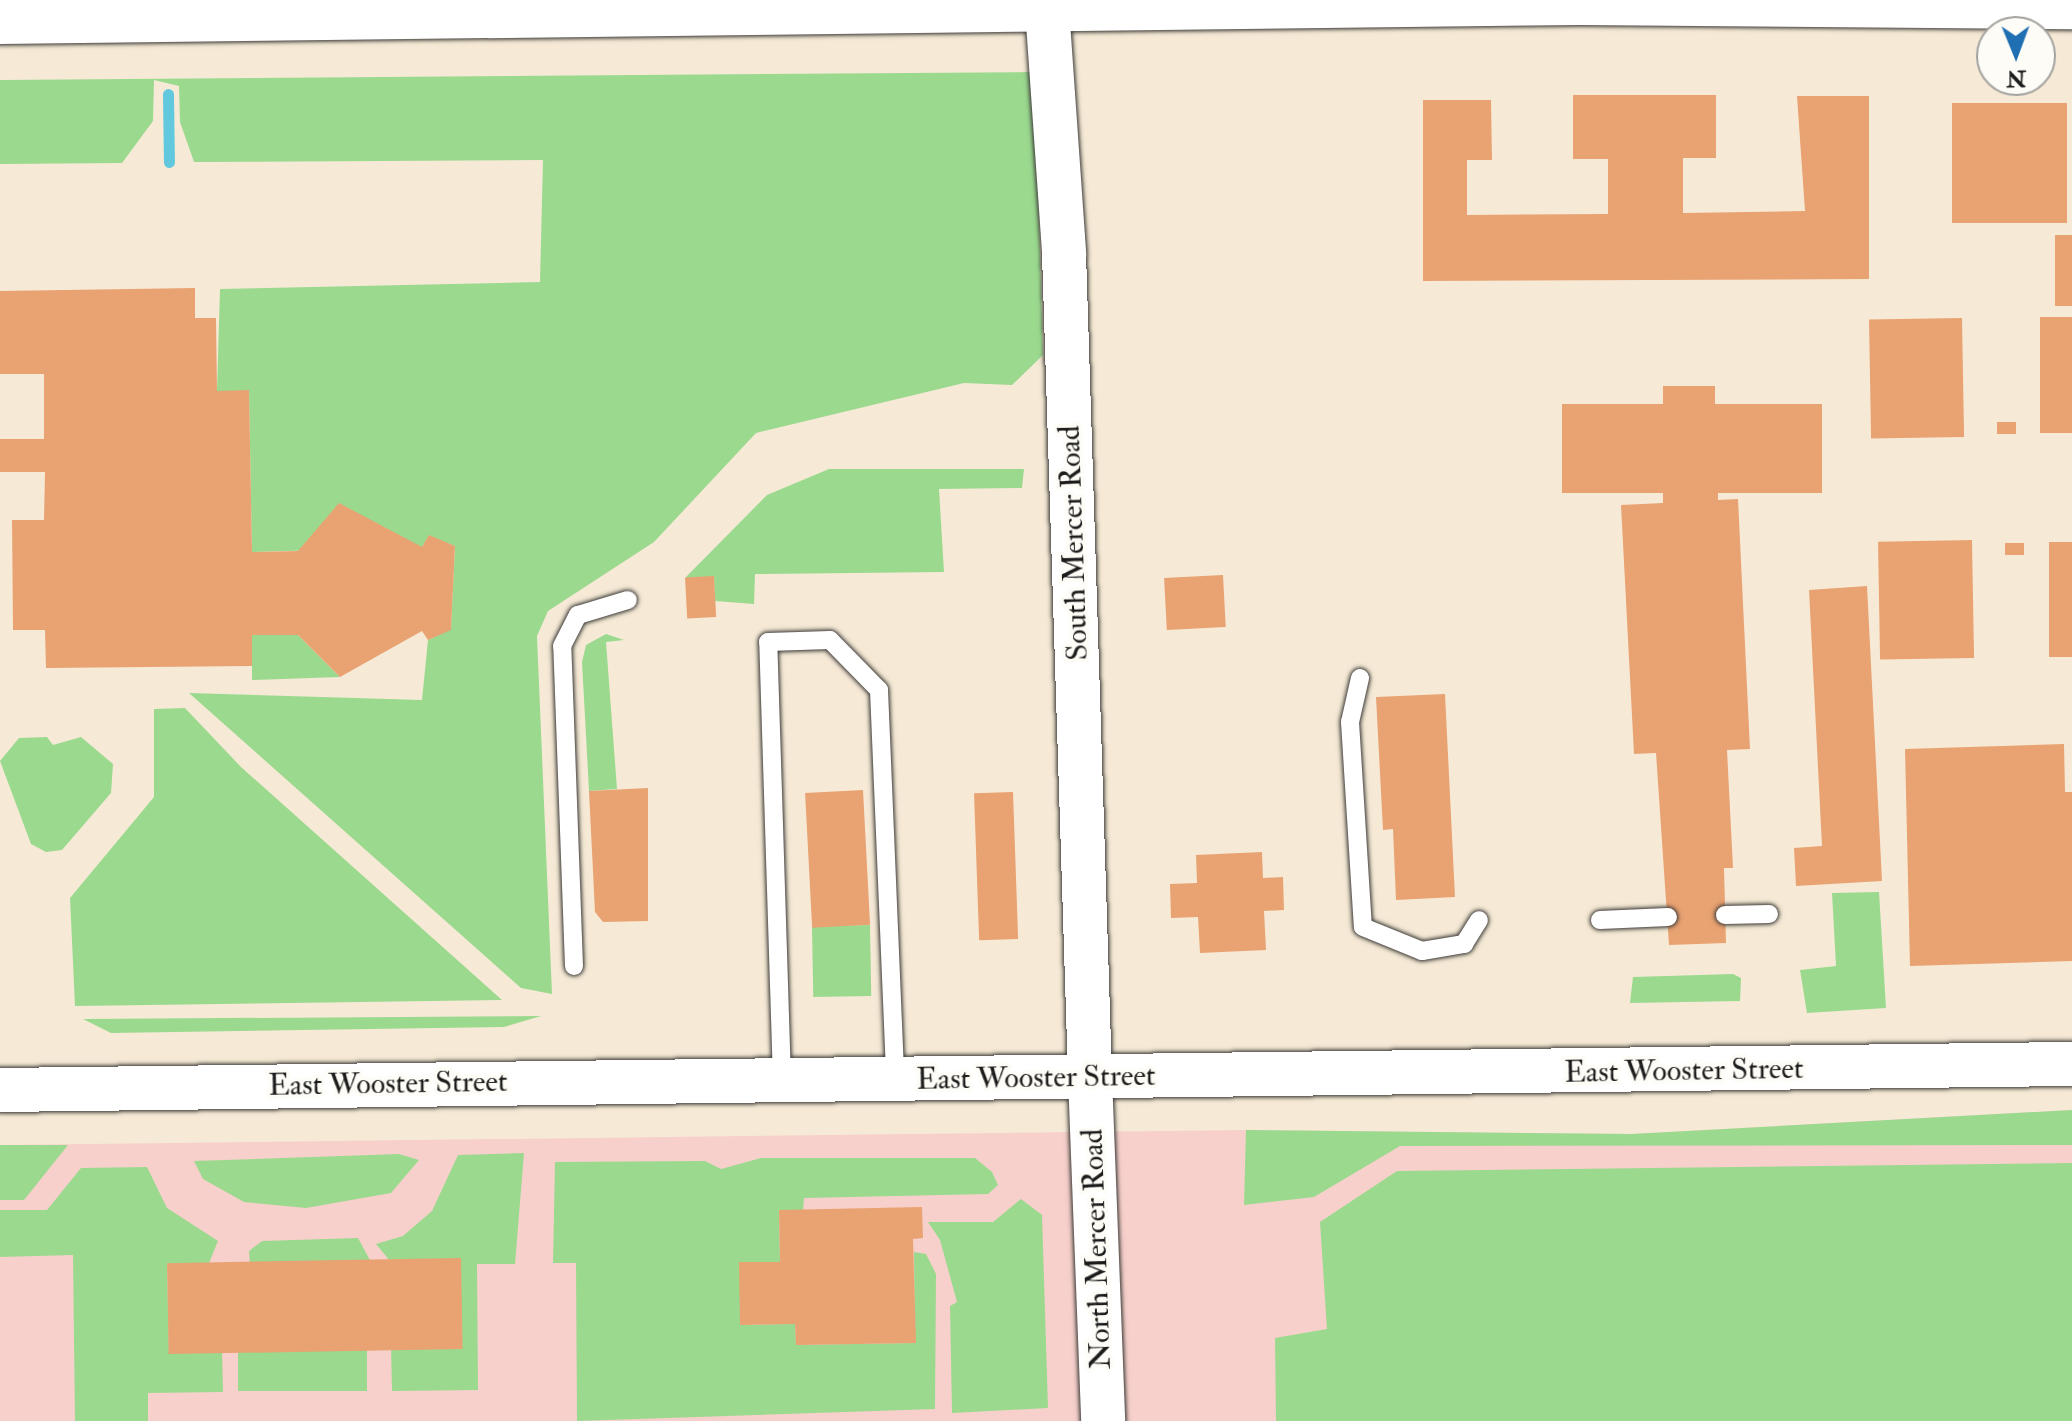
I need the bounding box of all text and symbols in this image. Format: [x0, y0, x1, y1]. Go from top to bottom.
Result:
north arrow [1976, 16, 2056, 96]
text: N [2006, 64, 2026, 92]
street label: South Mercer Road [1052, 425, 1096, 661]
street label: East Wooster Street [1564, 1051, 1804, 1091]
street label: East Wooster Street [916, 1058, 1156, 1098]
street label: East Wooster Street [268, 1064, 508, 1104]
street label: North Mercer Road [1075, 1128, 1119, 1370]

